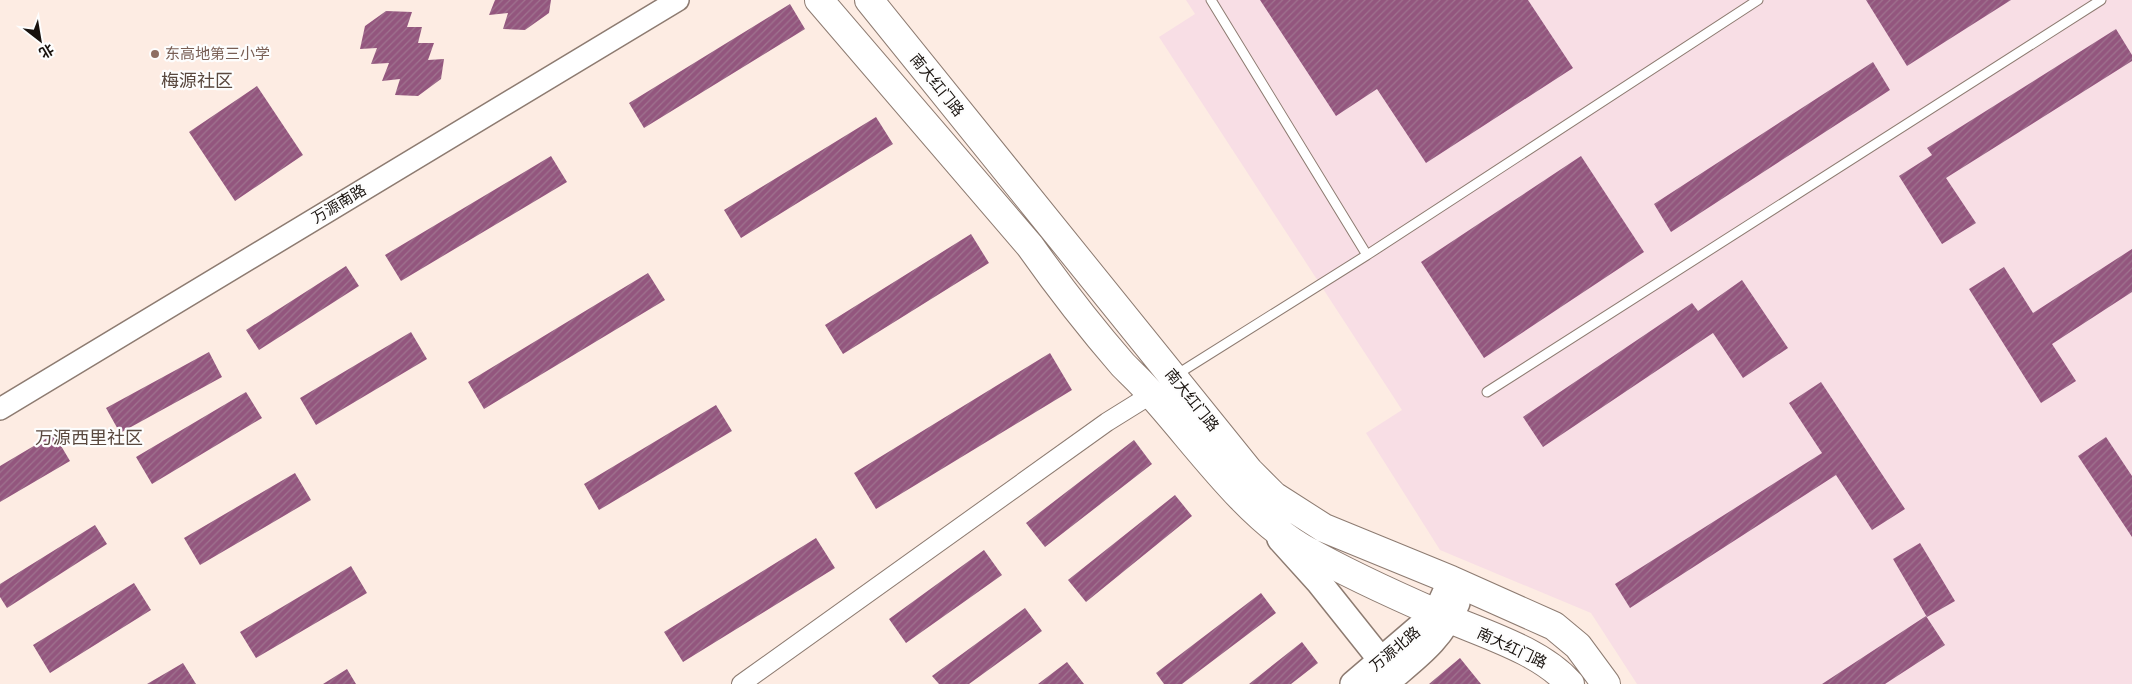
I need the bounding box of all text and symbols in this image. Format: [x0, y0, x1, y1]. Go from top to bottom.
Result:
north arrow [15, 15, 65, 65]
text: 北 [37, 41, 57, 62]
place label: 东高地第三小学 [165, 44, 270, 62]
marker: 东高地第三小学 [149, 48, 161, 60]
street label: 南大红门路 [907, 50, 968, 119]
district label: 梅源社区 [161, 69, 233, 91]
street label: 万源南路 [308, 180, 369, 226]
street label: 南大红门路 [1162, 365, 1223, 434]
district label: 万源西里社区 [35, 426, 143, 448]
street label: 万源北路 [1366, 622, 1423, 674]
street label: 南大红门路 [1475, 623, 1550, 671]

